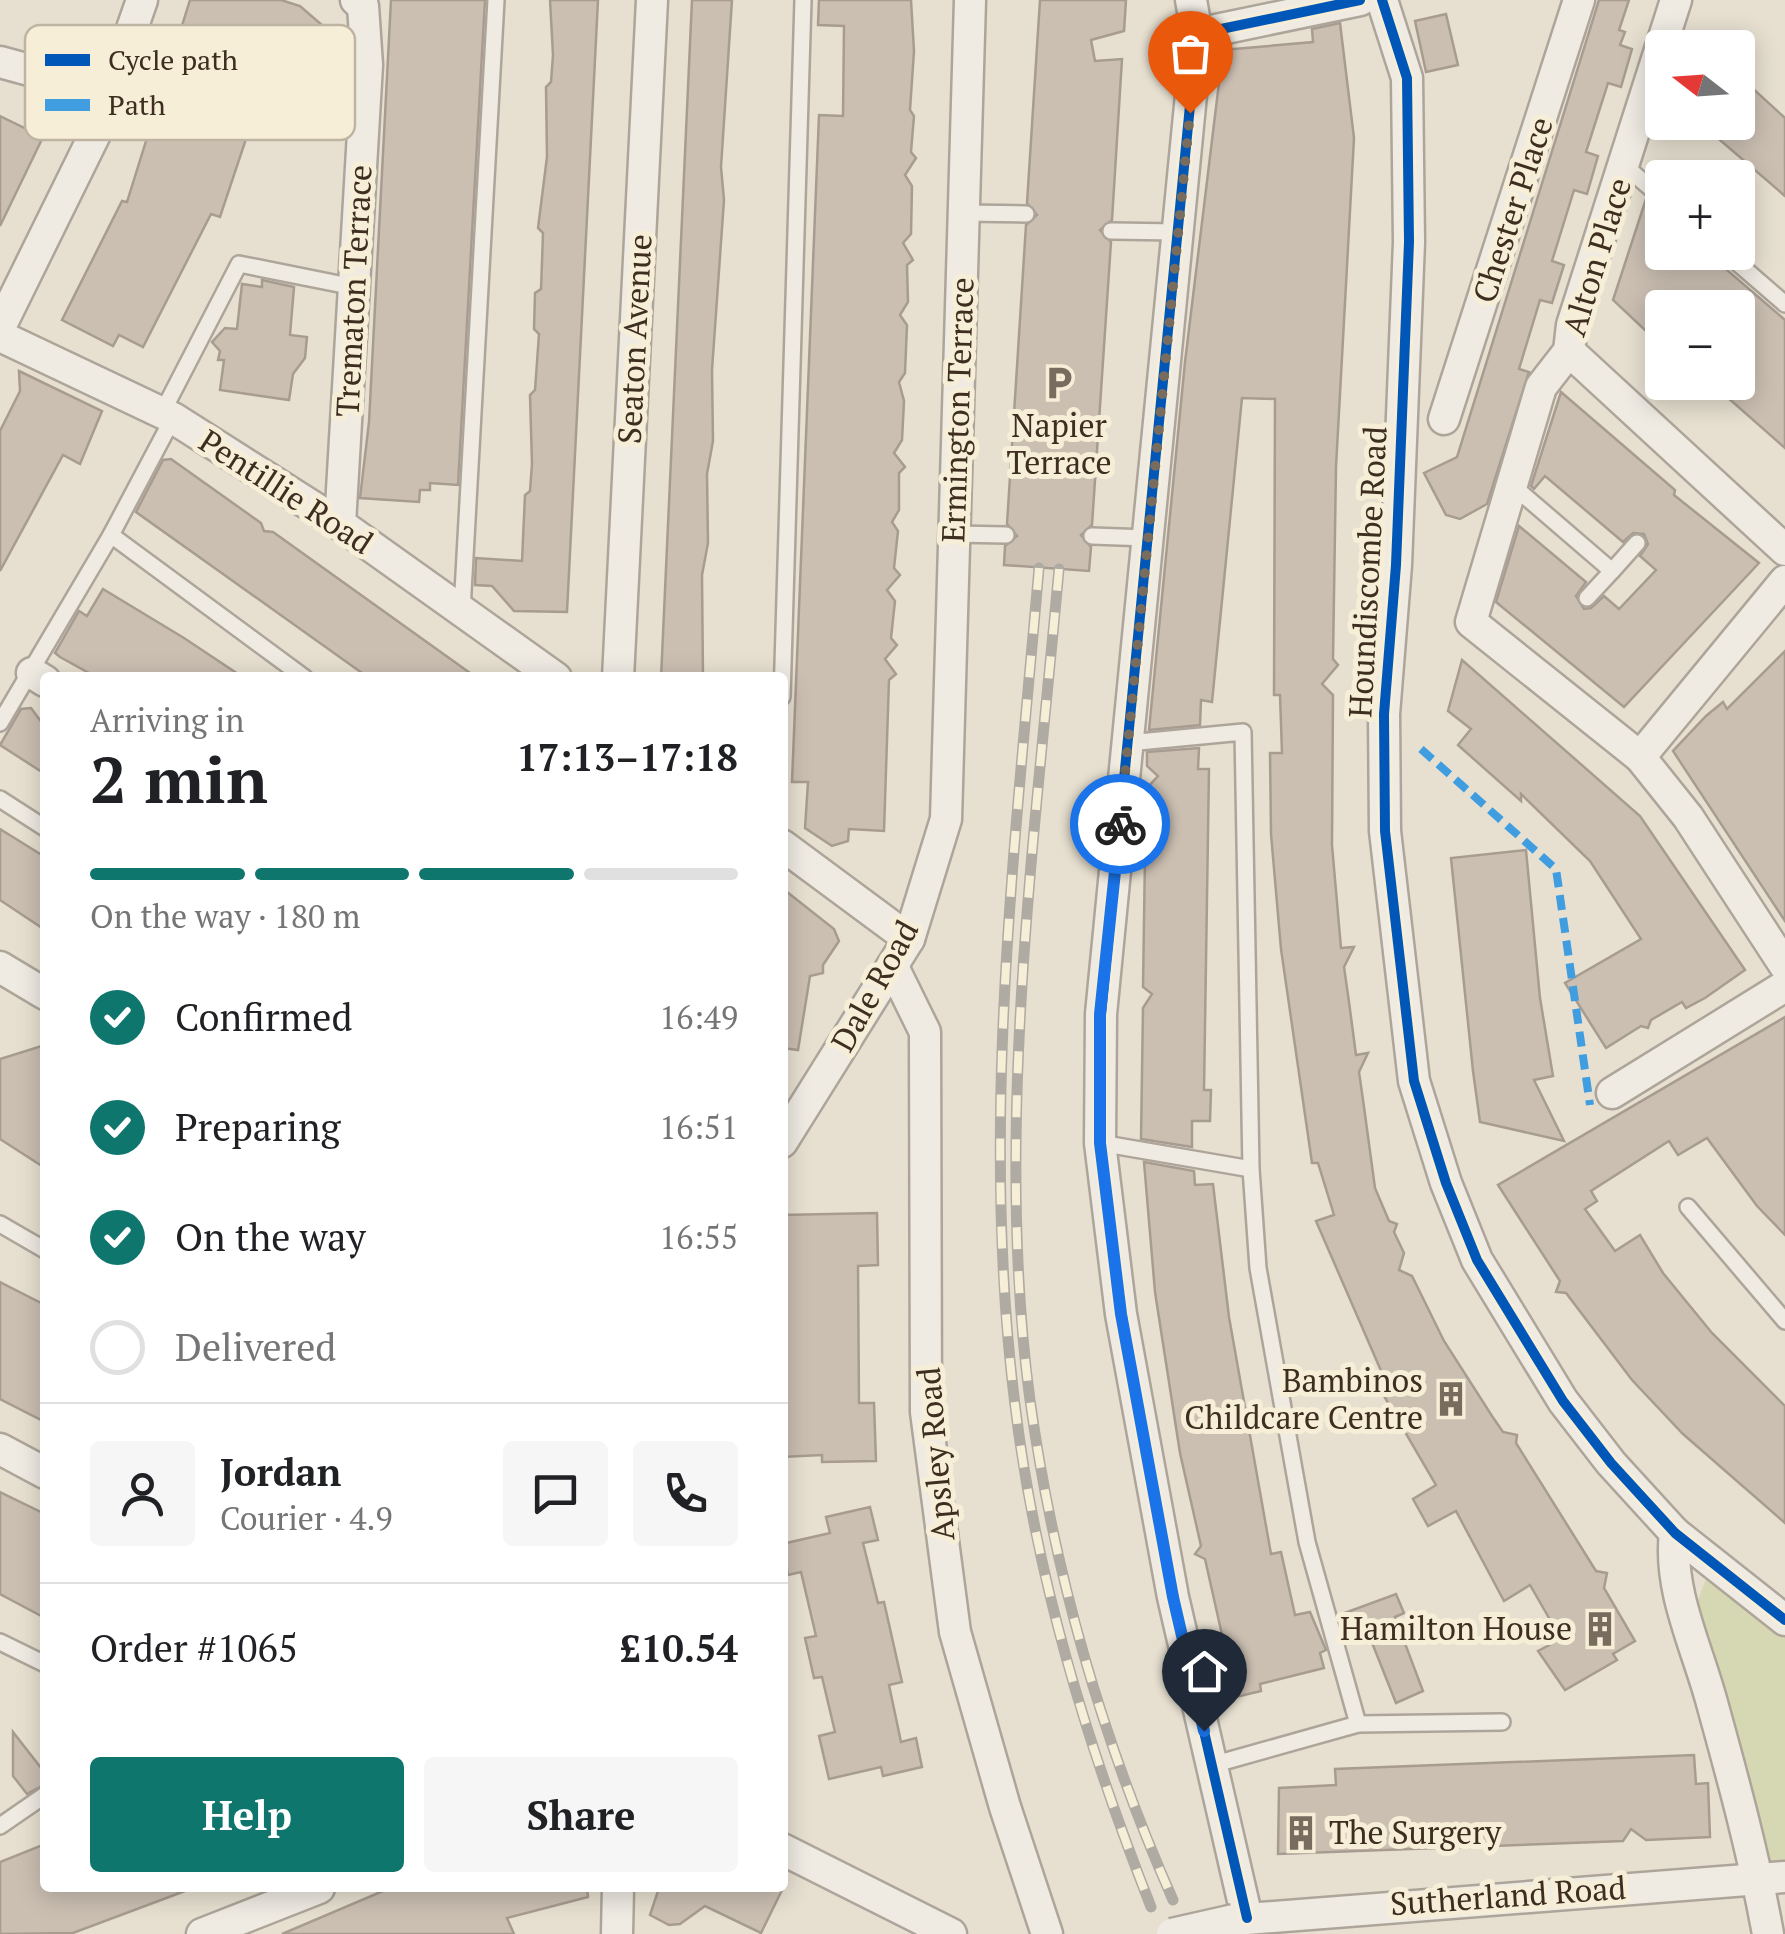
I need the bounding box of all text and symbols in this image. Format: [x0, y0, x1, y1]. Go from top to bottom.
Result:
pin [1148, 11, 1233, 114]
legend [25, 25, 355, 140]
icon: bag [1163, 26, 1218, 81]
north arrow [1645, 30, 1755, 140]
map controls [1645, 30, 1755, 400]
text: Cycle path [108, 41, 238, 78]
text: Path [108, 86, 166, 123]
street label: Chester Place [1462, 112, 1562, 308]
button: + [1645, 160, 1755, 270]
street label: Trematon Terrace [325, 164, 381, 418]
street label: Alton Place [1552, 173, 1640, 341]
street label: Seaton Avenue [608, 233, 660, 445]
street label: Ermington Terrace [931, 277, 983, 543]
button: − [1645, 290, 1755, 400]
parking icon: Napier Terrace [1040, 364, 1078, 402]
place label: Napier Terrace [1006, 404, 1112, 483]
street label: Pentillie Road [192, 419, 382, 563]
street label: Houndiscombe Road [1338, 425, 1396, 719]
text: Arriving in [90, 699, 244, 741]
text: 17:13–17:18 [516, 732, 738, 782]
text: 2 min [90, 735, 268, 822]
courier [1070, 774, 1170, 874]
icon: bike [1093, 797, 1148, 852]
text: On the way · 180 m [90, 895, 360, 937]
street label: Dale Road [821, 912, 927, 1059]
icon: check [90, 990, 145, 1045]
text: Confirmed [175, 992, 353, 1042]
text: 16:49 [659, 996, 738, 1038]
icon: check [90, 1100, 145, 1155]
text: Preparing [175, 1102, 341, 1152]
text: 16:51 [659, 1106, 738, 1148]
icon: check [90, 1210, 145, 1265]
text: On the way [175, 1212, 366, 1262]
text: 16:55 [659, 1216, 738, 1258]
text: Delivered [175, 1322, 336, 1372]
place label: Bambinos Childcare Centre [1184, 1359, 1423, 1438]
street label: Apsley Road [906, 1365, 964, 1543]
building icon: Bambinos Childcare Centre [1432, 1380, 1470, 1418]
button: person [90, 1441, 195, 1546]
button: chat [503, 1441, 608, 1546]
button: phone [633, 1441, 738, 1546]
text: Jordan [220, 1447, 341, 1497]
text: Courier · 4.9 [220, 1497, 392, 1539]
place label: Hamilton House [1340, 1607, 1572, 1649]
building icon: Hamilton House [1581, 1610, 1619, 1648]
text: Order #1065 [90, 1623, 298, 1673]
text: £10.54 [619, 1623, 738, 1673]
pin [1162, 1629, 1247, 1732]
icon: home [1177, 1644, 1232, 1699]
button: Help [90, 1757, 404, 1872]
button: Share [424, 1757, 738, 1872]
place label: The Surgery [1329, 1811, 1502, 1853]
building icon: The Surgery [1282, 1814, 1320, 1852]
street label: Sutherland Road [1389, 1866, 1627, 1924]

